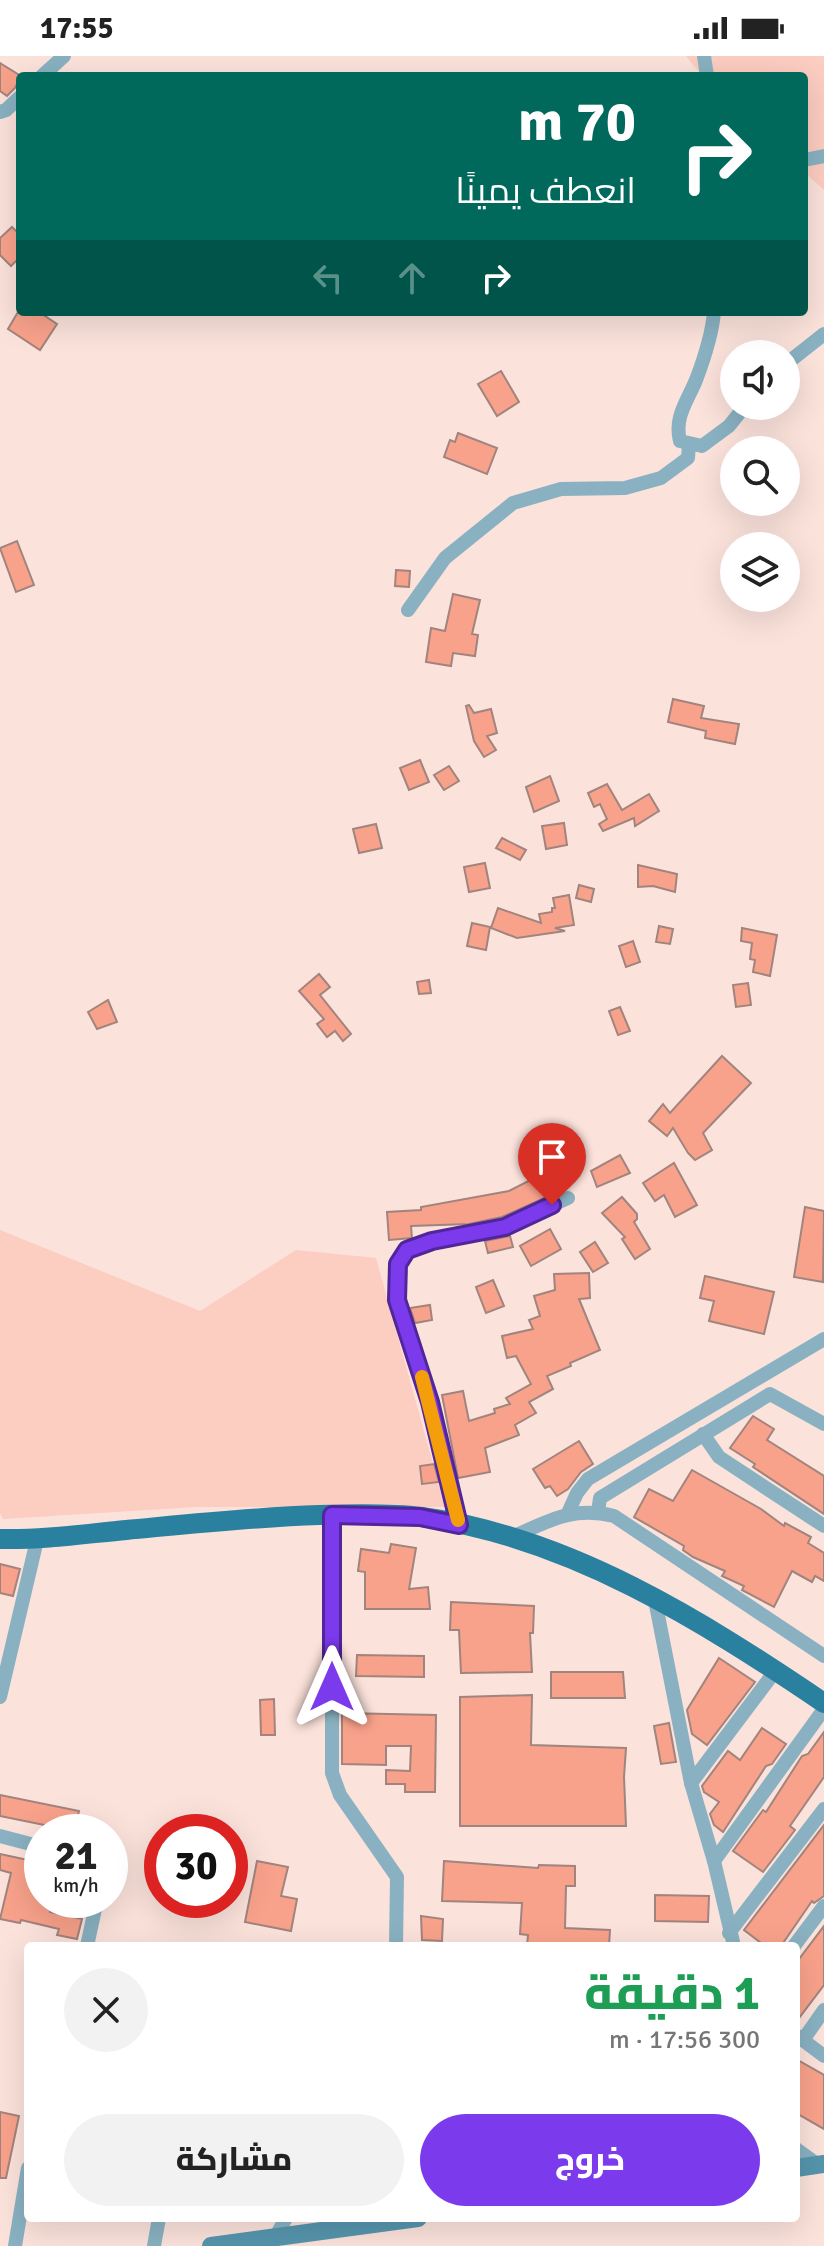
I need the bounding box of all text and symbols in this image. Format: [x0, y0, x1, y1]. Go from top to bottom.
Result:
text: 17:55 [40, 10, 114, 47]
text: 70 m [518, 87, 636, 156]
icon: right [664, 104, 768, 208]
text: انعطف يمينًا [455, 169, 636, 214]
icon: left [306, 256, 350, 300]
icon: ahead [390, 256, 434, 300]
icon: right [474, 256, 518, 300]
map controls [720, 340, 800, 612]
button: sound [720, 340, 800, 420]
button: search [720, 436, 800, 516]
button: layers [720, 532, 800, 612]
pin [518, 1123, 586, 1205]
icon: arrive [530, 1135, 574, 1179]
position arrow [290, 1645, 374, 1729]
speed limit sign: 30 [144, 1814, 248, 1918]
text: 21 [54, 1831, 98, 1881]
text: km/h [53, 1873, 99, 1898]
text: 1 دقيقة [584, 1964, 760, 2023]
button: close [64, 1968, 148, 2052]
text: 300 m · 17:56 [609, 2024, 760, 2056]
button: مشاركة [64, 2114, 404, 2206]
button: خروج [420, 2114, 760, 2206]

